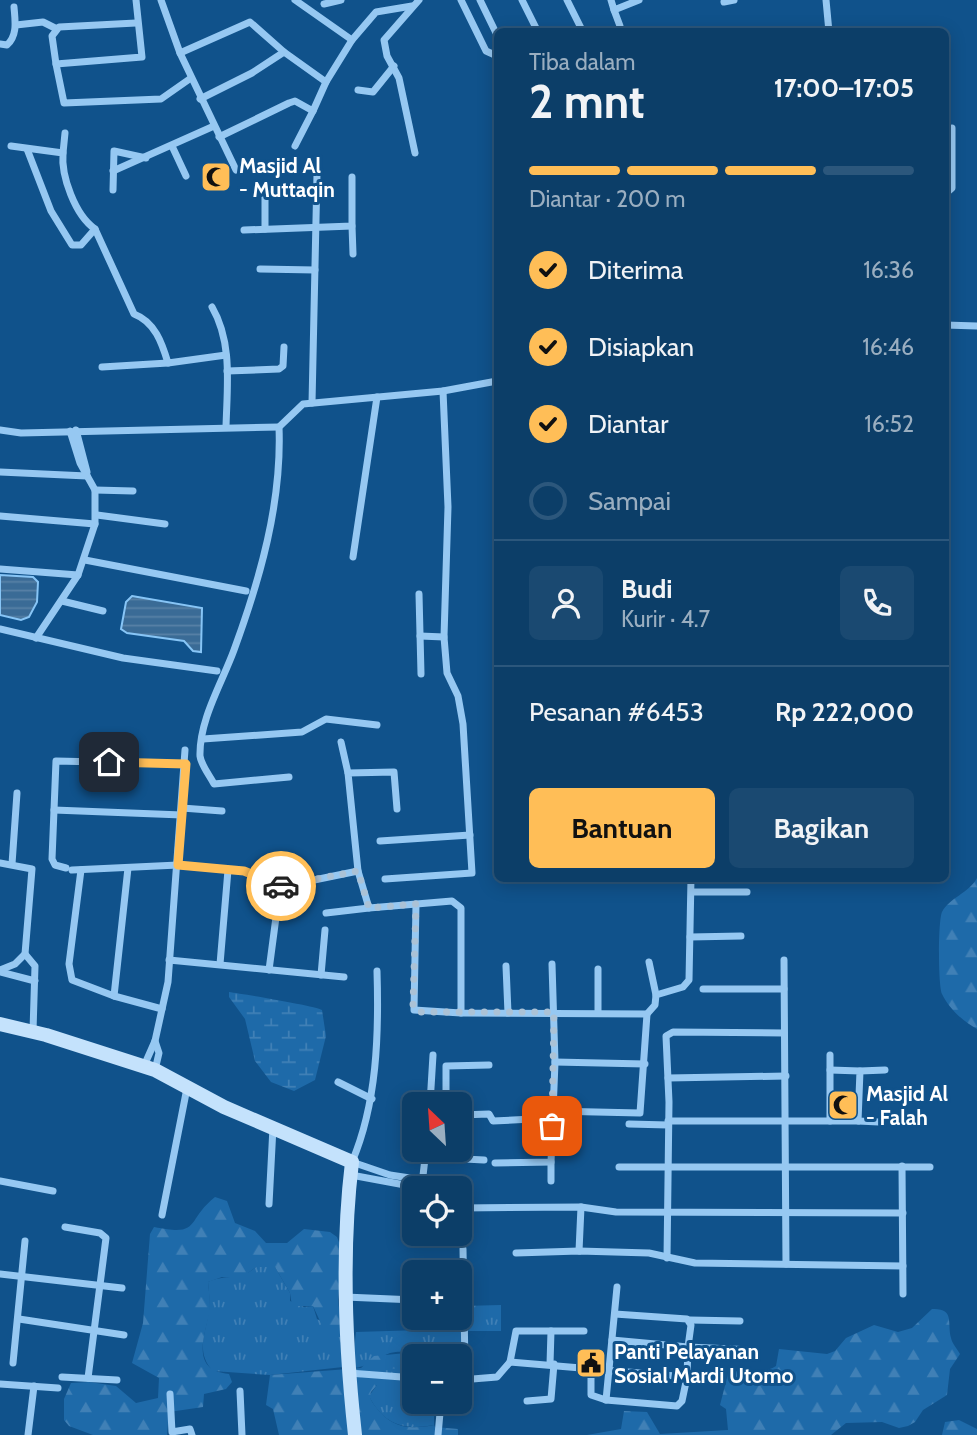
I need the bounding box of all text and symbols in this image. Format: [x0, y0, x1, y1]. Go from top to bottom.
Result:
text: Tiba dalam [529, 48, 635, 76]
text: 17:00–17:05 [774, 72, 914, 104]
text: 2 mnt [529, 74, 645, 130]
place label: Masjid Al - Muttaqin [239, 153, 335, 202]
mosque icon: Masjid Al - Muttaqin [199, 160, 233, 194]
text: Diantar · 200 m [529, 185, 686, 213]
icon: check [529, 251, 567, 289]
text: Diterima [588, 254, 683, 286]
text: 16:36 [863, 256, 914, 284]
icon: check [529, 328, 567, 366]
text: Disiapkan [588, 331, 694, 363]
text: 16:46 [862, 333, 914, 361]
icon: check [529, 405, 567, 443]
text: Diantar [588, 408, 669, 440]
text: 16:52 [864, 410, 914, 438]
text: Sampai [588, 485, 671, 517]
button: person [529, 566, 603, 640]
button: phone [840, 566, 914, 640]
text: Budi [621, 573, 673, 605]
text: Kurir · 4.7 [621, 605, 710, 633]
text: Pesanan #6453 [529, 696, 704, 728]
text: Rp 222,000 [775, 696, 914, 728]
pin [79, 732, 139, 792]
icon: home [90, 743, 128, 781]
button: Bantuan [529, 788, 715, 868]
button: Bagikan [729, 788, 914, 868]
courier [246, 851, 316, 921]
icon: car [262, 867, 300, 905]
place label: Masjid Al - Falah [866, 1081, 948, 1130]
mosque icon: Masjid Al - Falah [826, 1088, 860, 1122]
north arrow [402, 1092, 472, 1162]
map controls [402, 1092, 472, 1414]
pin [522, 1096, 582, 1156]
icon: bag [533, 1107, 571, 1145]
button: locate [402, 1176, 472, 1246]
button: + [402, 1260, 472, 1330]
place label: Panti Pelayanan Sosial Mardi Utomo [614, 1339, 793, 1388]
button: − [402, 1344, 472, 1414]
public building icon: Panti Pelayanan Sosial Mardi Utomo [574, 1346, 608, 1380]

